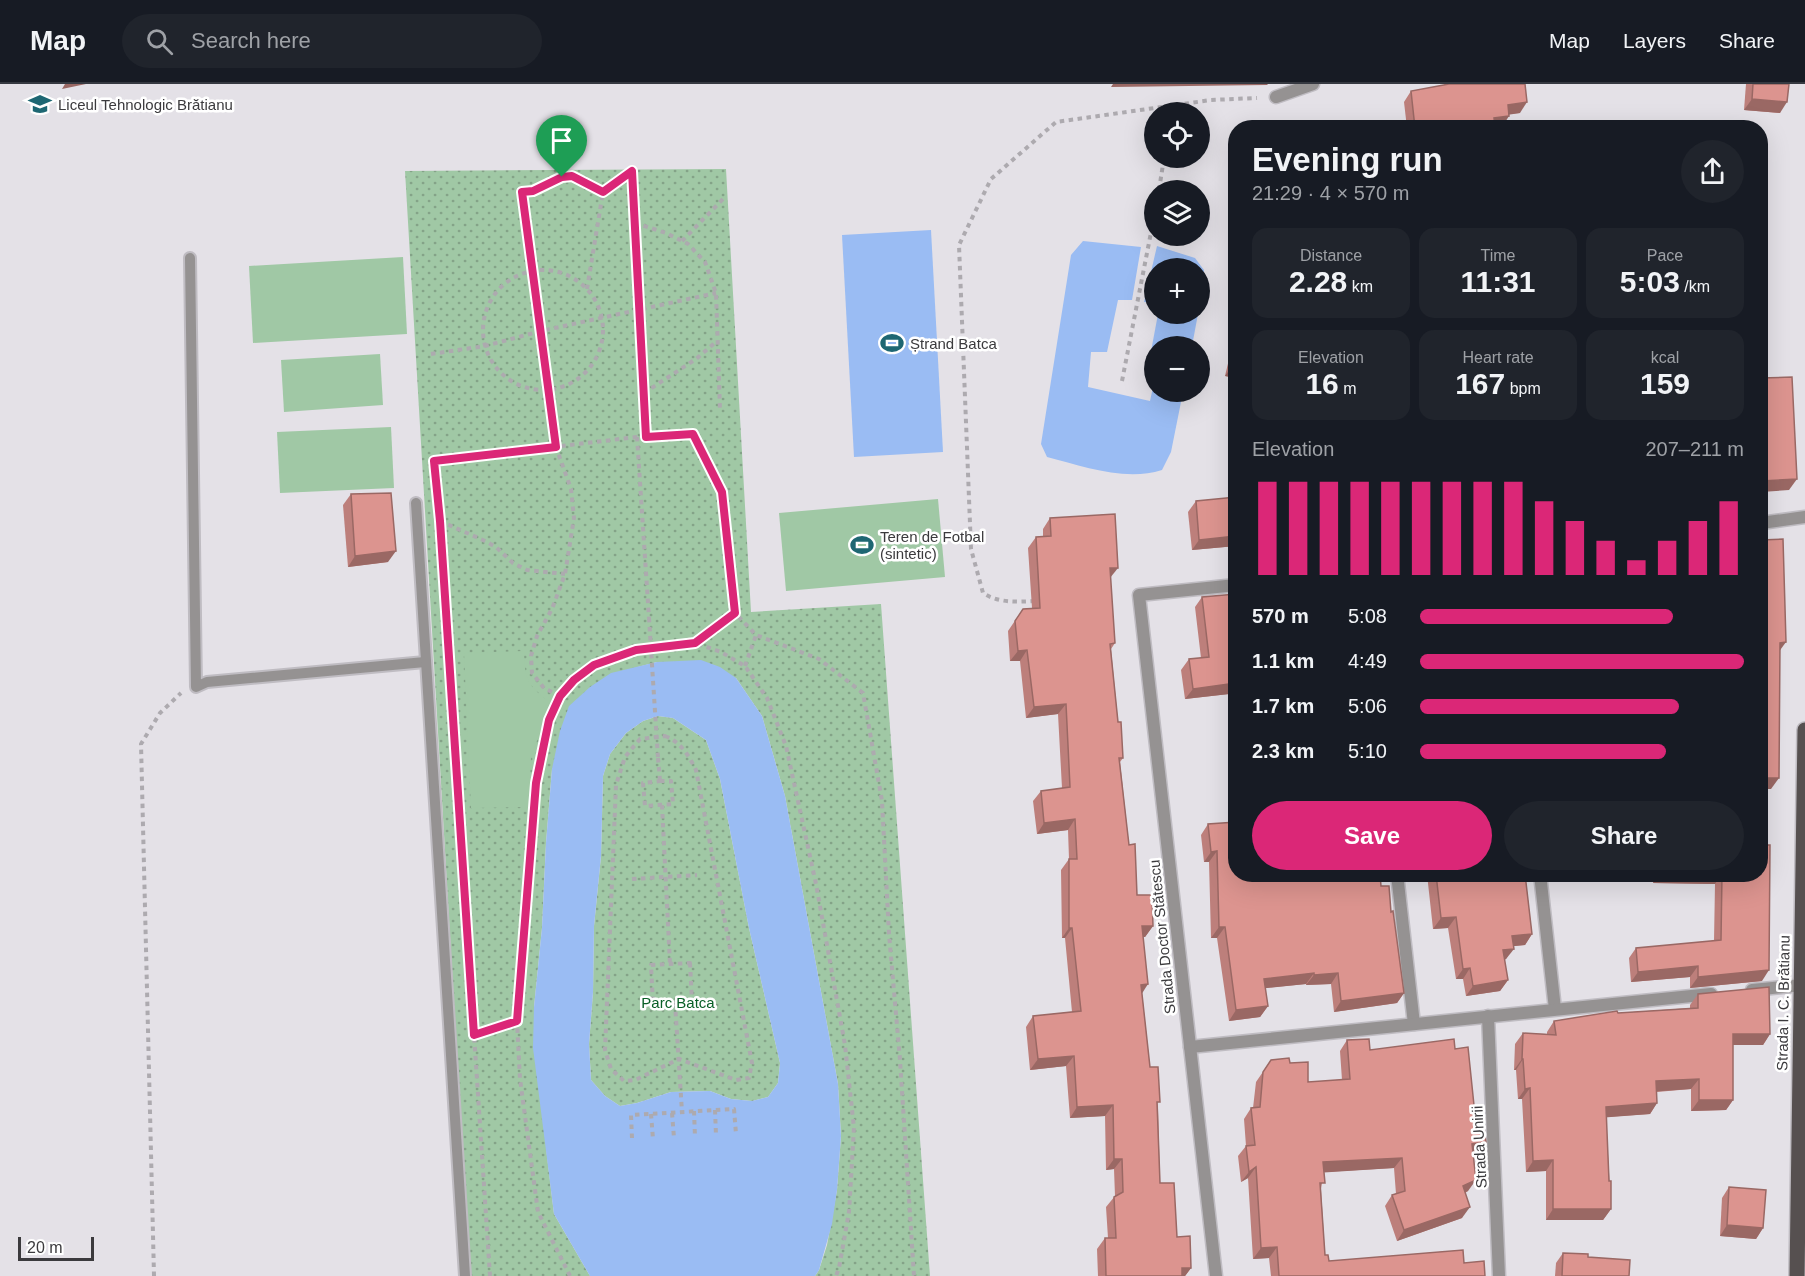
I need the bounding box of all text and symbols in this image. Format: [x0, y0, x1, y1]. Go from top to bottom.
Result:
search box [122, 14, 542, 68]
text: Map [30, 25, 86, 56]
icon: search [143, 25, 176, 58]
text: Search here [191, 28, 311, 53]
text: Map [1549, 29, 1590, 52]
text: Layers [1623, 29, 1686, 52]
text: Share [1719, 29, 1775, 52]
school or university icon: Liceul Tehnologic Brătianu [27, 91, 53, 117]
place label: Liceul Tehnologic Brătianu [58, 96, 233, 113]
map controls [1144, 102, 1210, 402]
button: locate [1144, 102, 1210, 168]
pin [536, 115, 587, 177]
icon: arrive [545, 124, 578, 157]
button: share [1681, 140, 1744, 203]
text: Evening run [1252, 141, 1443, 178]
button: layers [1144, 180, 1210, 246]
text: 21:29 · 4 × 570 m [1252, 182, 1409, 204]
text: Distance [1300, 247, 1362, 264]
text: Time [1481, 247, 1515, 264]
text: Pace [1647, 247, 1683, 264]
button: + [1144, 258, 1210, 324]
text: 2.28 [1289, 265, 1347, 298]
text: 11:31 [1460, 265, 1536, 298]
text: 5:03 [1620, 265, 1680, 298]
text: km [1347, 278, 1373, 295]
text: /km [1680, 278, 1710, 295]
sports icon: Ștrand Batca [879, 330, 905, 356]
place label: Ștrand Batca [910, 335, 997, 352]
button: − [1144, 336, 1210, 402]
text: Elevation [1298, 349, 1364, 366]
text: Heart rate [1462, 349, 1534, 366]
text: kcal [1651, 349, 1679, 366]
text: 16 [1305, 367, 1339, 400]
text: 167 [1455, 367, 1505, 400]
text: 159 [1640, 367, 1690, 400]
text: m [1339, 380, 1357, 397]
text: bpm [1505, 380, 1541, 397]
text: Elevation [1252, 438, 1334, 460]
text: 207–211 m [1645, 438, 1744, 460]
place label: Teren de Fotbal (sintetic) [880, 528, 984, 562]
sports icon: Teren de Fotbal (sintetic) [849, 532, 875, 558]
text: 570 m [1252, 605, 1309, 627]
text: 5:08 [1348, 605, 1387, 627]
text: 1.1 km [1252, 650, 1314, 672]
text: 4:49 [1348, 650, 1387, 672]
text: 1.7 km [1252, 695, 1314, 717]
text: 5:06 [1348, 695, 1387, 717]
text: 2.3 km [1252, 740, 1314, 762]
text: 5:10 [1348, 740, 1387, 762]
button: Save [1252, 801, 1492, 870]
button: Share [1504, 801, 1744, 870]
street label: Strada Doctor Stătescu [1145, 859, 1179, 1015]
street label: Strada I. C. Brătianu [1773, 935, 1793, 1071]
park label: Parc Batca [641, 994, 715, 1011]
street label: Strada Unirii [1468, 1105, 1490, 1189]
scale bar [18, 1234, 94, 1262]
text: 20 m [27, 1239, 63, 1256]

